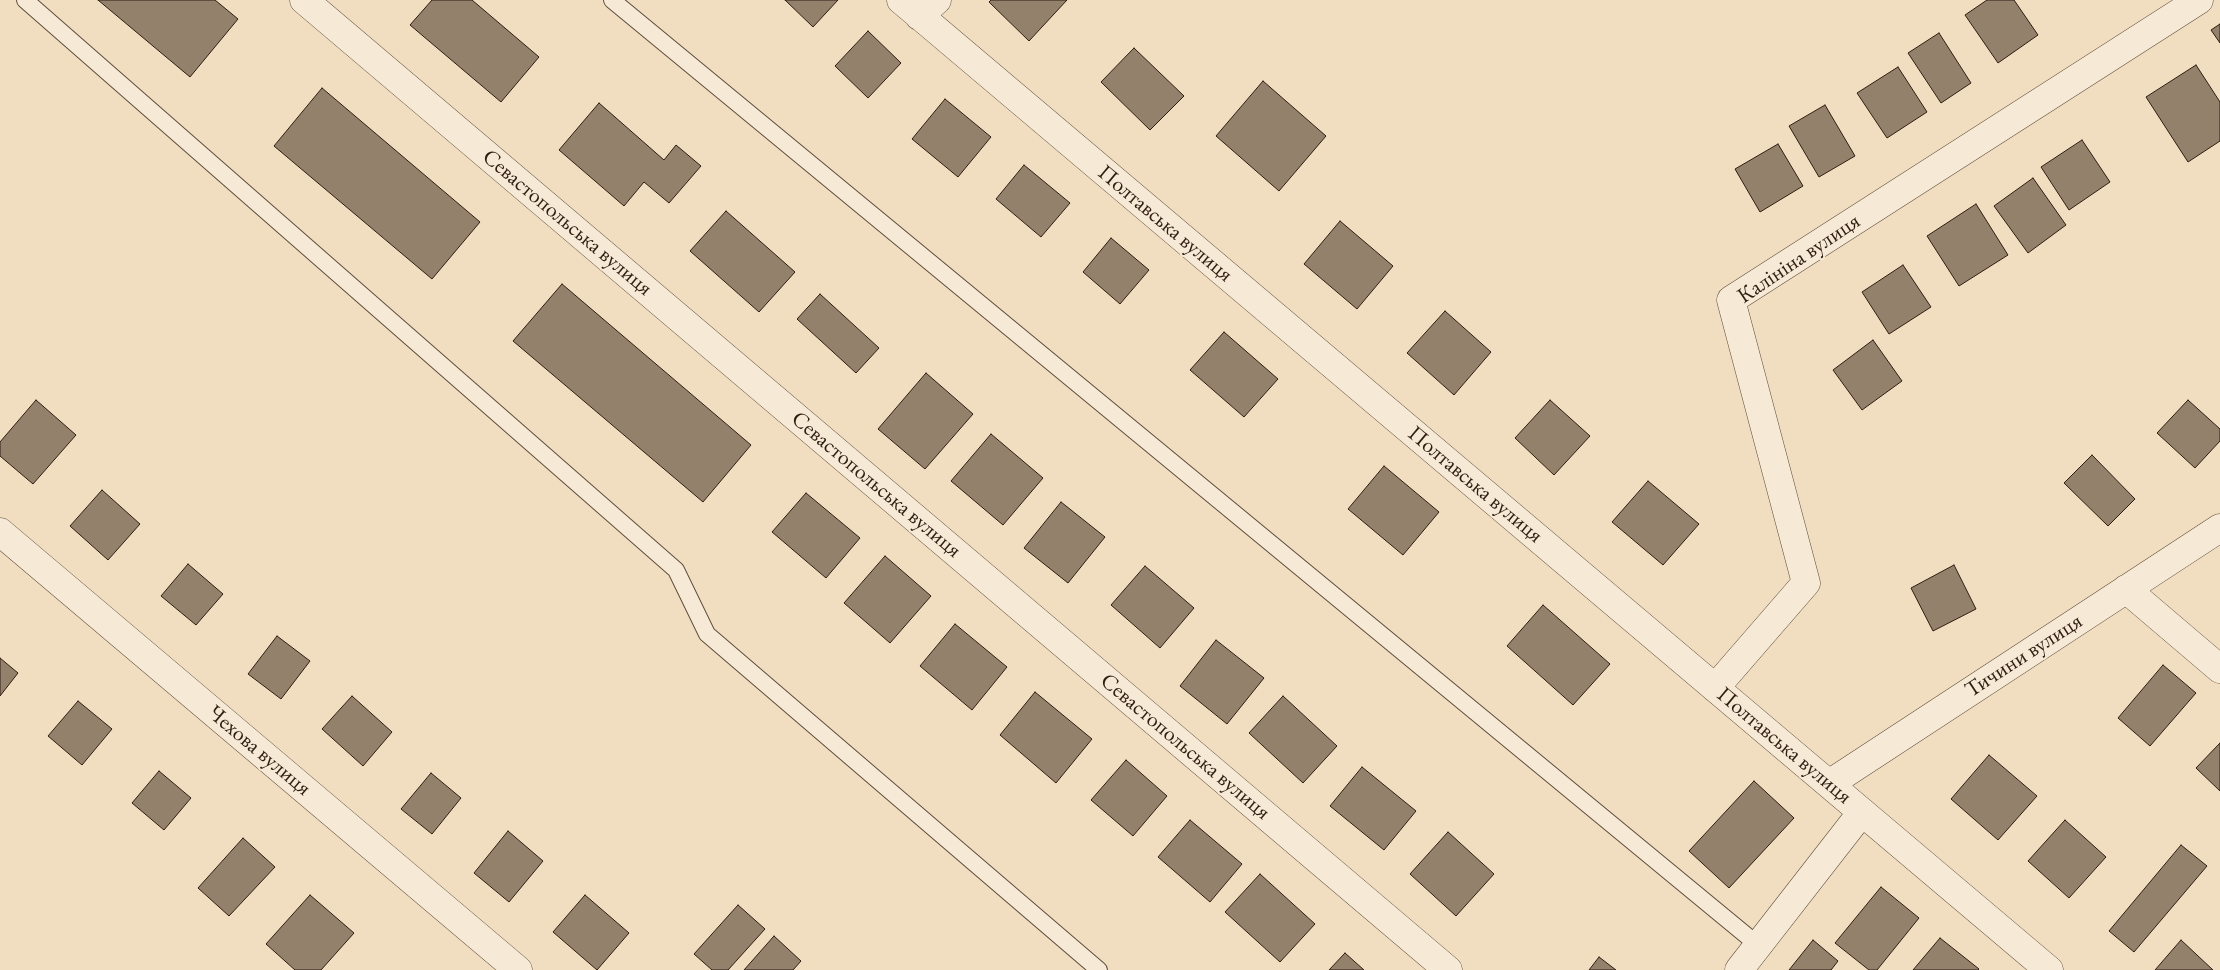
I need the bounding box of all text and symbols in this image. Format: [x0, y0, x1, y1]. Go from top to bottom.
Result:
street label: Севастопольська вулиця [477, 144, 657, 302]
street label: Полтавська вулиця [1092, 160, 1238, 288]
street label: Калініна вулиця [1733, 208, 1865, 310]
street label: Севастопольська вулиця [786, 406, 966, 564]
street label: Полтавська вулиця [1402, 421, 1548, 549]
street label: Тичини вулиця [1960, 608, 2088, 704]
street label: Севастопольська вулиця [1095, 668, 1275, 826]
street label: Полтавська вулиця [1711, 682, 1857, 810]
street label: Чехова вулиця [202, 700, 316, 802]

